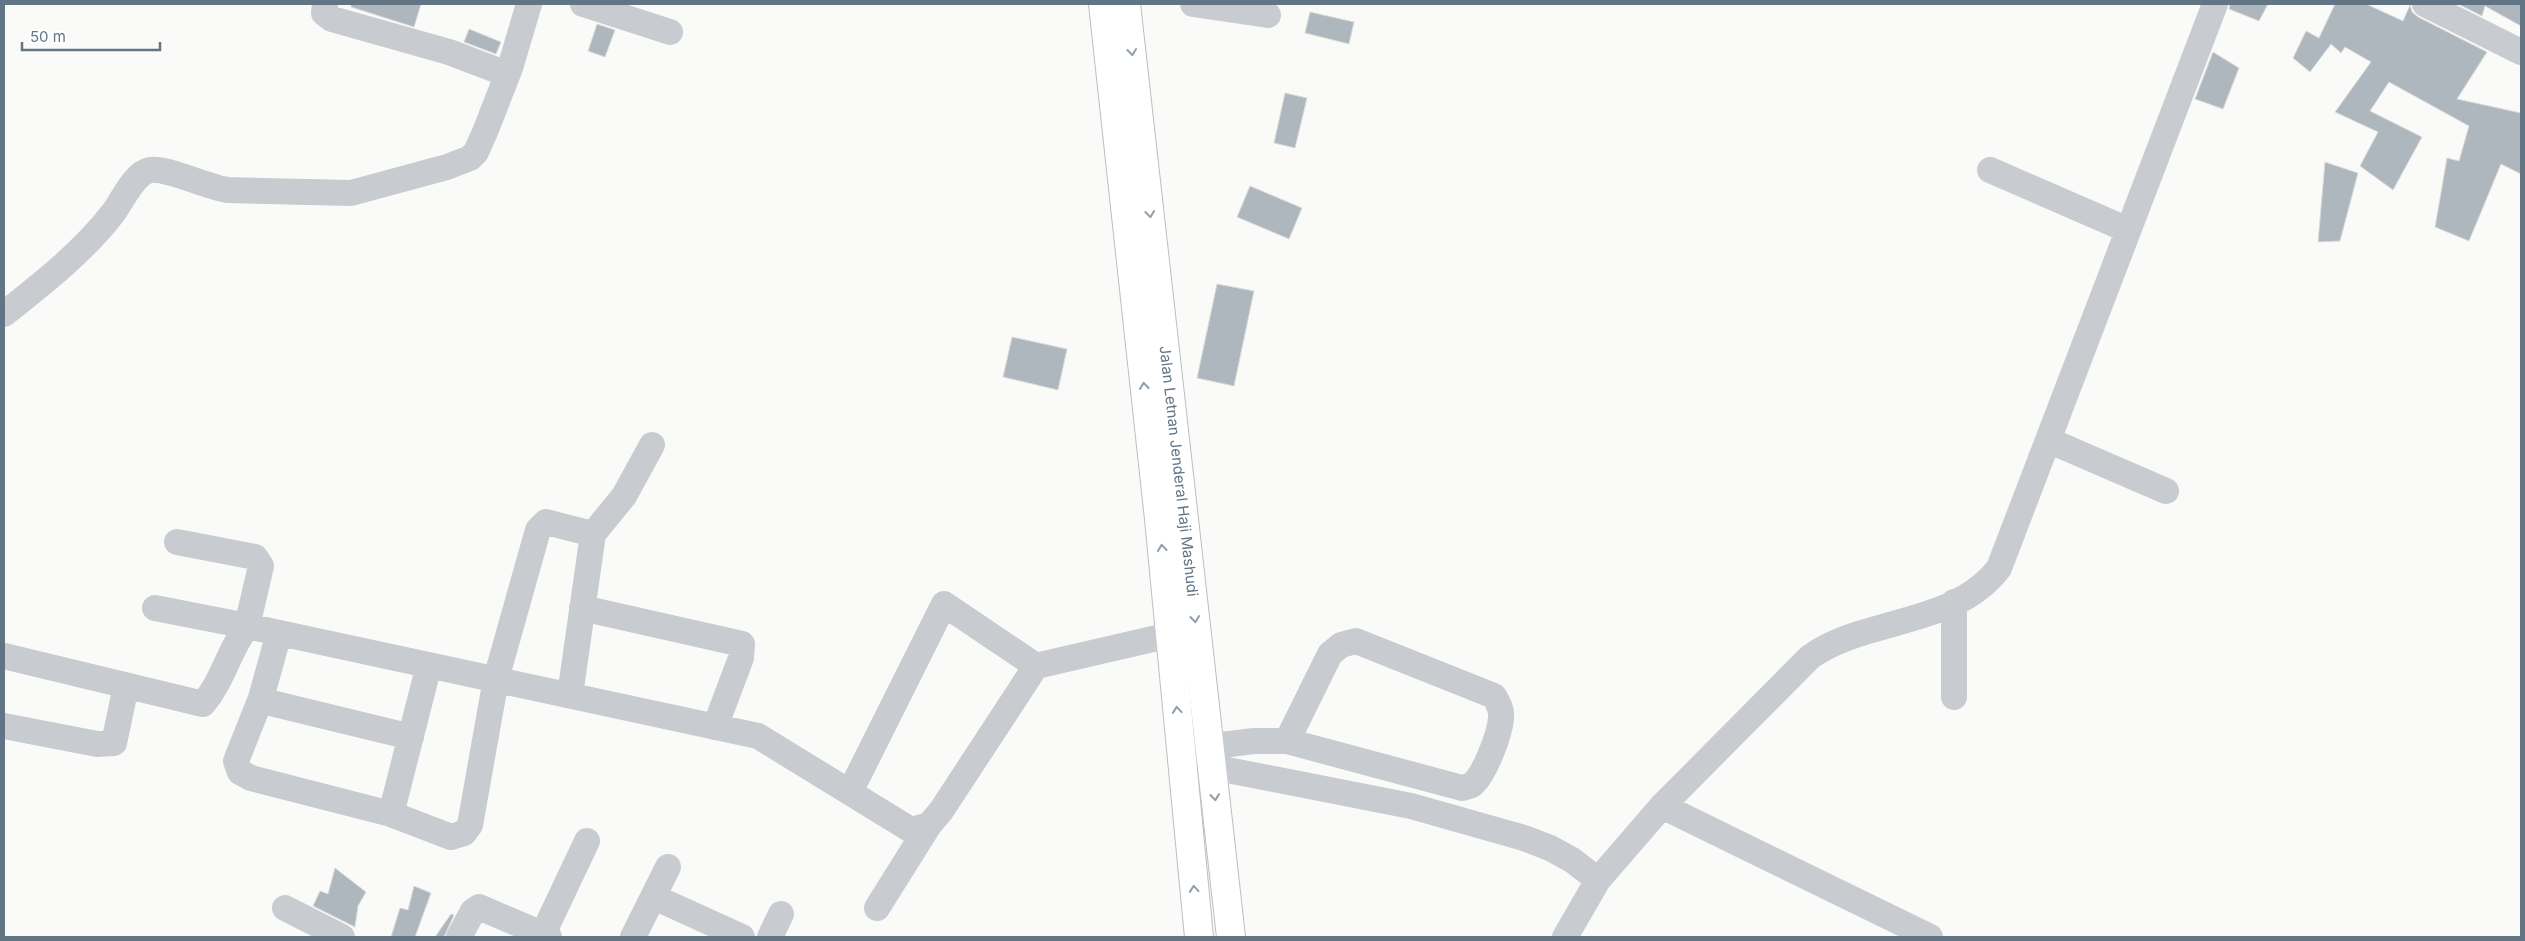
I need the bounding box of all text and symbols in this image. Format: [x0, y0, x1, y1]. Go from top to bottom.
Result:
scale bar [22, 20, 160, 52]
text: 50 m [30, 27, 66, 46]
one-way arrow [1126, 48, 1137, 56]
one-way arrow [1144, 210, 1155, 218]
street label: Jalan Letnan Jenderal Haji Mashudi [1156, 345, 1203, 597]
one-way arrow [1139, 382, 1150, 390]
one-way arrow [1156, 543, 1167, 551]
one-way arrow [1189, 615, 1200, 623]
one-way arrow [1172, 705, 1183, 713]
one-way arrow [1209, 794, 1220, 802]
one-way arrow [1189, 884, 1200, 892]

